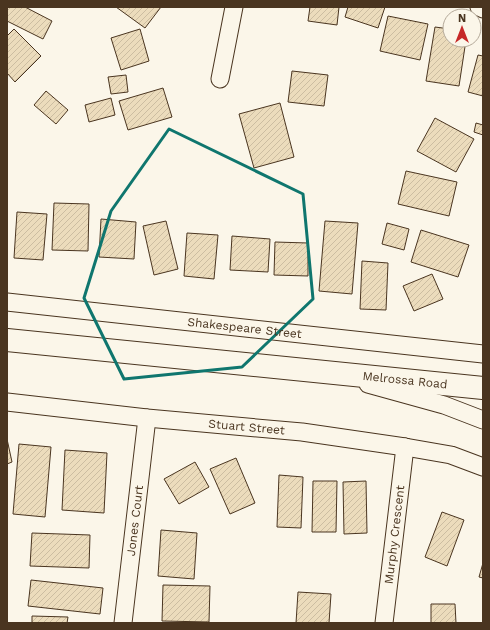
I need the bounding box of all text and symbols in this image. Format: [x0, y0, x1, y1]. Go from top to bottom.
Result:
north arrow [442, 8, 482, 48]
text: N [458, 12, 466, 25]
street label: Shakespeare Street [187, 315, 302, 341]
street label: Melrossa Road [362, 369, 448, 391]
street label: Stuart Street [208, 417, 286, 437]
street label: Murphy Crescent [382, 484, 407, 585]
street label: Jones Court [124, 485, 146, 557]

